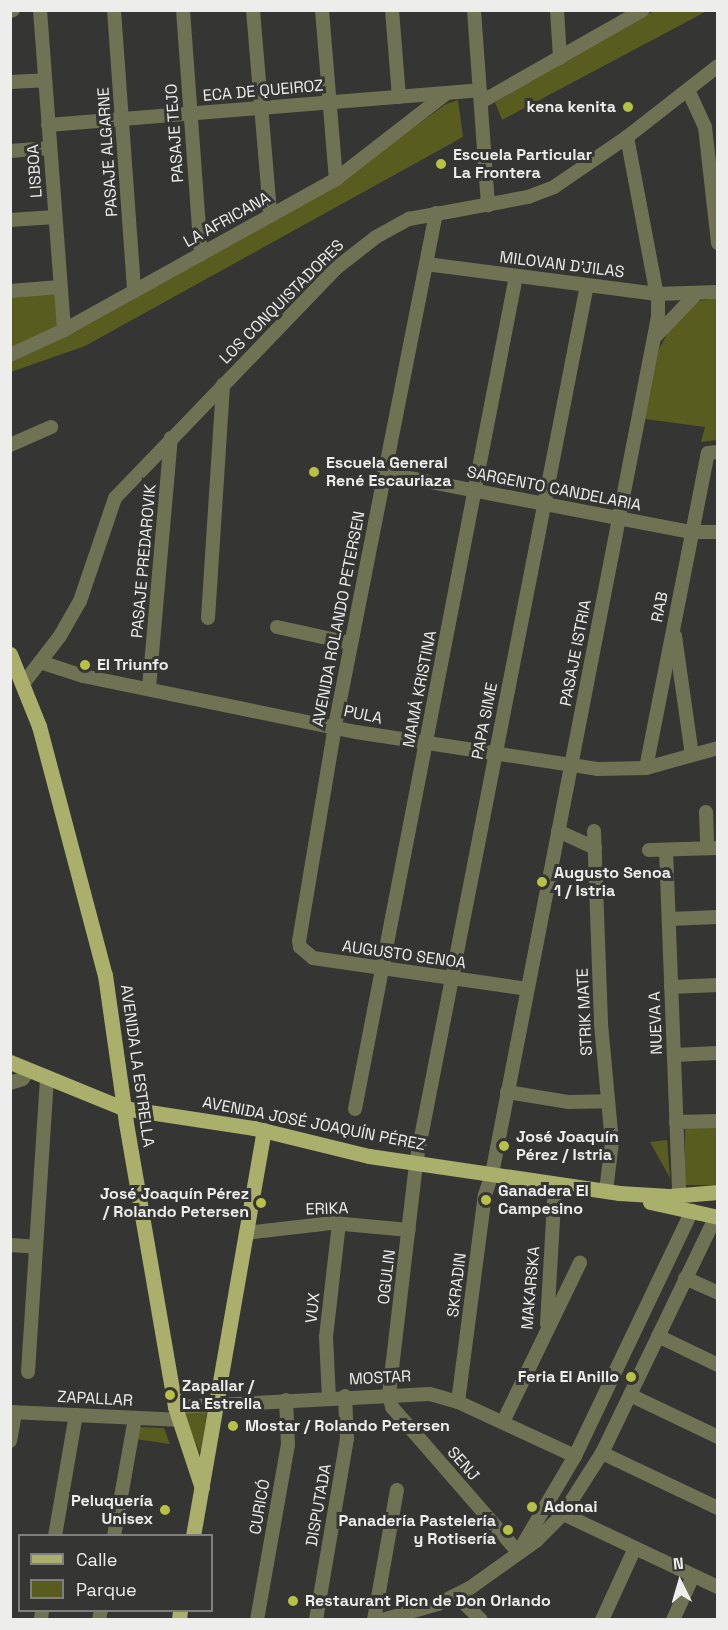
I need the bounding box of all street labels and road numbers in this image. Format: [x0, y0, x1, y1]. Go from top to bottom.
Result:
street label: ECA DE QUEIROZ [202, 76, 324, 106]
street label: PASAJE TEJO [162, 83, 188, 183]
street label: PASAJE ALGARNE [94, 86, 122, 218]
street label: LISBOA [24, 144, 46, 198]
street label: LA AFRICANA [180, 188, 274, 252]
street label: LOS CONQUISTADORES [216, 236, 348, 368]
street label: MILOVAN D'JILAS [499, 248, 625, 282]
street label: SARGENTO CANDELARIA [465, 463, 643, 515]
street label: PASAJE PREDAROVIK [128, 483, 160, 639]
street label: AVENIDA ROLANDO PETERSEN [309, 509, 369, 729]
street label: RAB [648, 590, 672, 624]
street label: PASAJE ISTRIA [556, 598, 596, 708]
street label: MAMÁ KRISTINA [399, 629, 441, 749]
street label: PAPA SIME [468, 681, 502, 761]
street label: PULA [342, 702, 384, 728]
street label: AUGUSTO SENOA [341, 937, 467, 973]
street label: STRIK MATE [573, 968, 597, 1056]
street label: AVENIDA LA ESTRELLA [116, 983, 158, 1149]
street label: NUEVA A [645, 991, 667, 1055]
street label: AVENIDA JOSÉ JOAQUÍN PÉREZ [201, 1093, 427, 1155]
street label: ERIKA [305, 1199, 349, 1219]
street label: MAKARSKA [518, 1246, 544, 1330]
street label: OGULIN [374, 1248, 400, 1306]
street label: SKRADIN [444, 1252, 470, 1318]
street label: VUX [302, 1292, 324, 1324]
street label: MOSTAR [348, 1367, 412, 1389]
street label: ZAPALLAR [57, 1387, 133, 1411]
street label: SENJ [443, 1443, 483, 1485]
street label: DISPUTADA [302, 1462, 336, 1548]
street label: CURICÓ [246, 1478, 274, 1536]

